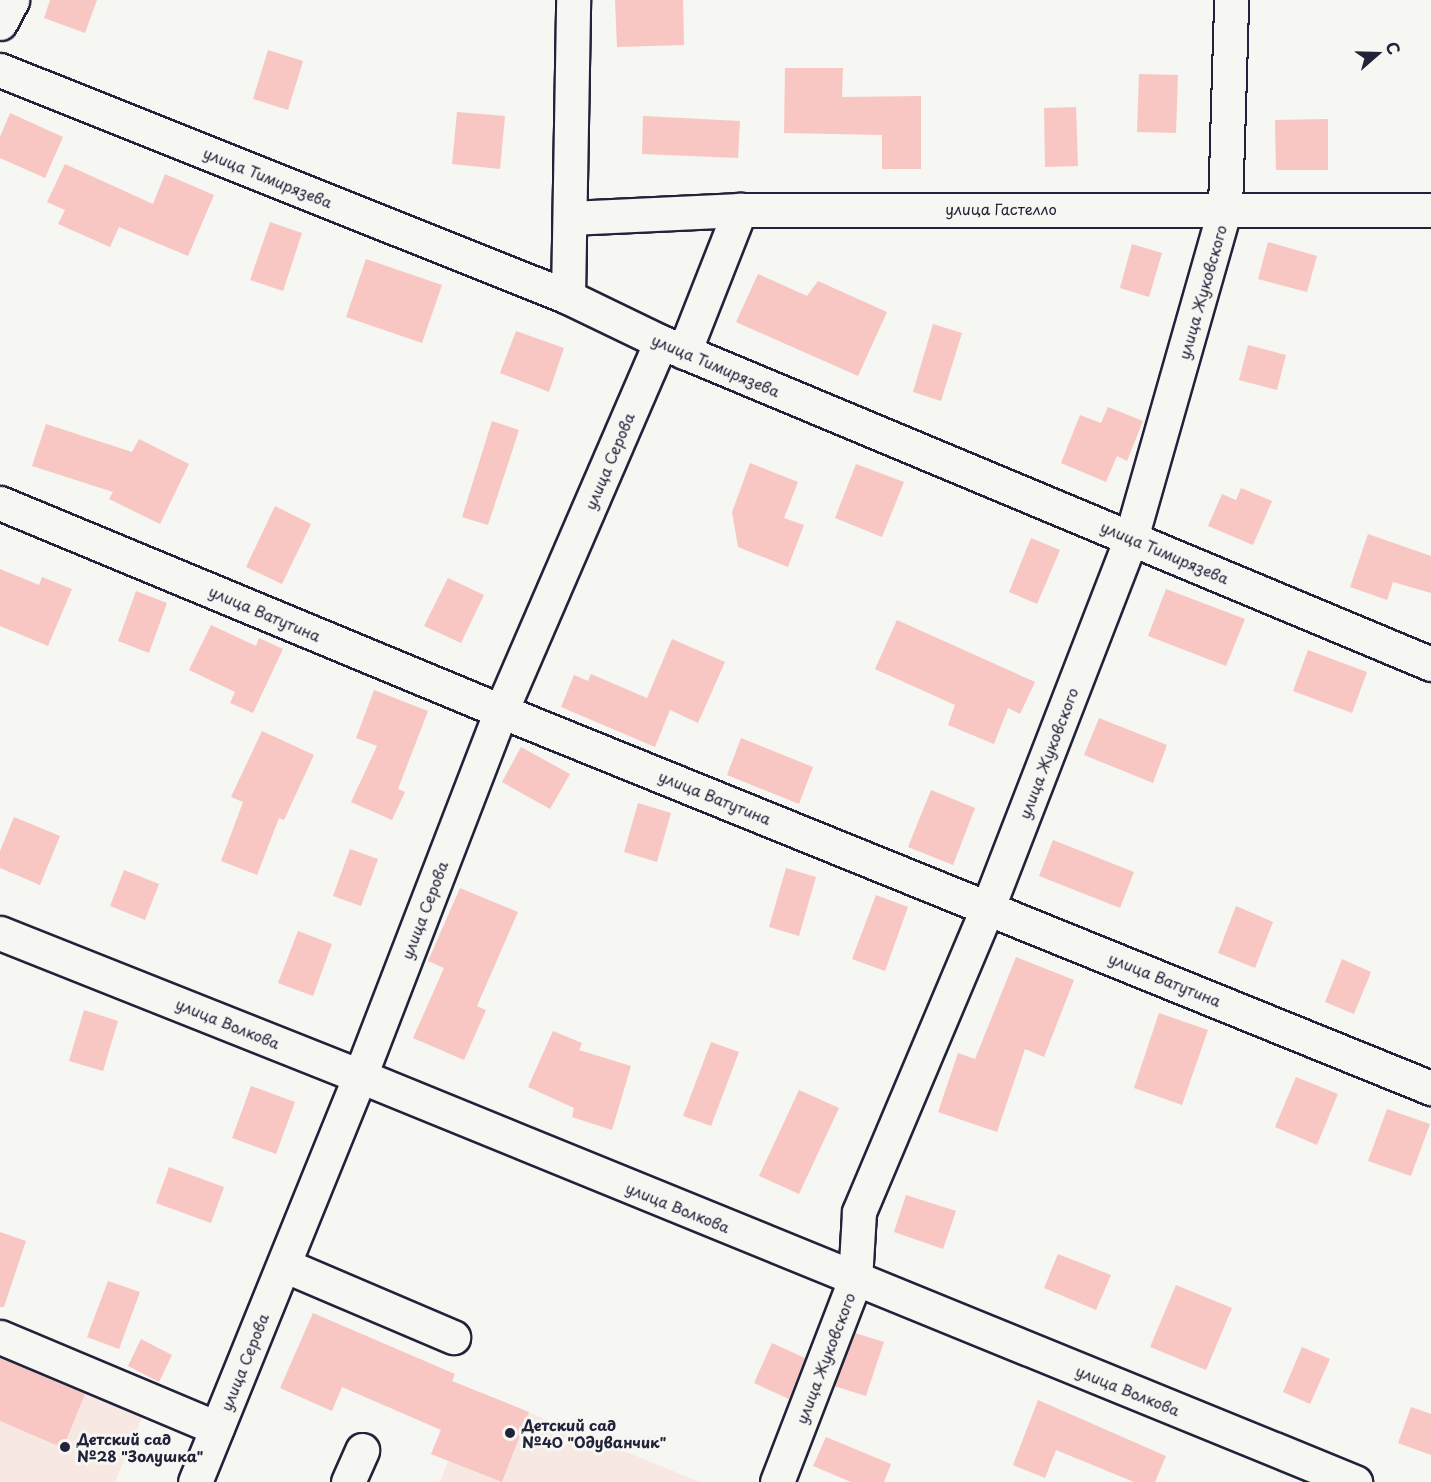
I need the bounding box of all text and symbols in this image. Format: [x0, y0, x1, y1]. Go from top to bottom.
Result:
north arrow [1347, 24, 1407, 84]
text: С [1381, 38, 1407, 58]
street label: улица Тимирязева [201, 143, 335, 211]
street label: улица Гастелло [945, 200, 1057, 218]
street label: улица Жуковского [1174, 222, 1230, 362]
street label: улица Тимирязева [649, 330, 783, 400]
street label: улица Серова [580, 409, 638, 513]
street label: улица Тимирязева [1098, 517, 1232, 587]
street label: улица Ватутина [206, 581, 324, 645]
street label: улица Жуковского [1015, 685, 1081, 821]
street label: улица Ватутина [656, 766, 774, 828]
street label: улица Серова [397, 858, 451, 962]
street label: улица Ватутина [1106, 948, 1224, 1010]
street label: улица Волкова [173, 994, 283, 1052]
street label: улица Волкова [623, 1178, 733, 1236]
street label: улица Жуковского [792, 1290, 858, 1426]
street label: улица Серова [216, 1310, 272, 1414]
street label: улица Волкова [1073, 1361, 1183, 1419]
place label: Детский сад №40 "Одуванчик" [522, 1415, 667, 1450]
marker: Детский сад №40 "Одуванчик" [503, 1426, 517, 1440]
place label: Детский сад №28 "Золушка" [77, 1429, 204, 1464]
marker: Детский сад №28 "Золушка" [58, 1440, 72, 1454]

